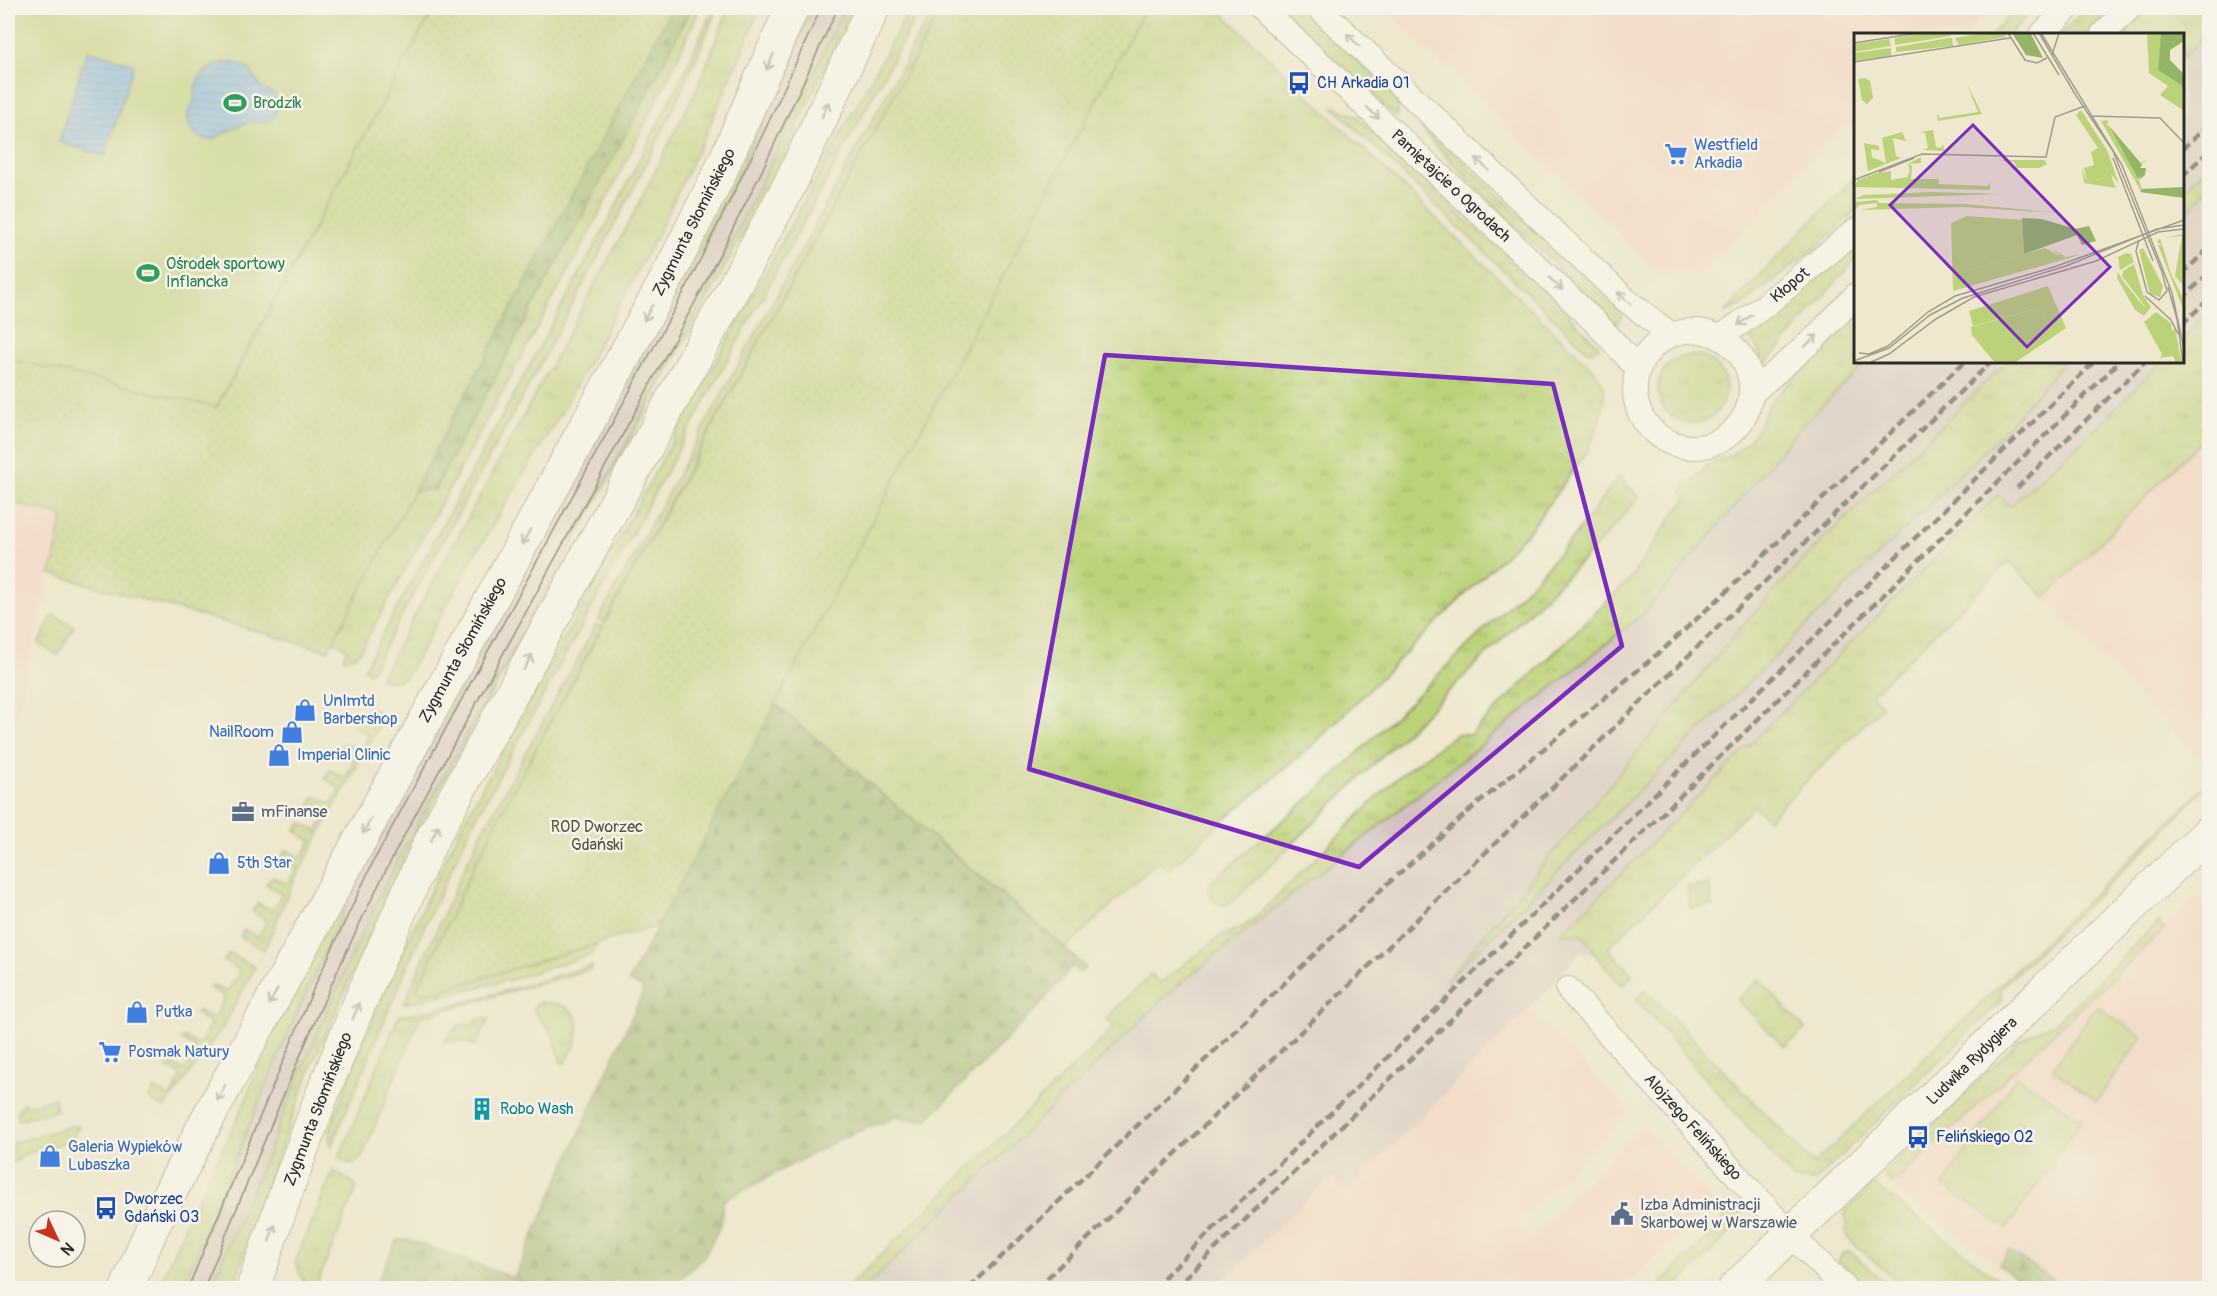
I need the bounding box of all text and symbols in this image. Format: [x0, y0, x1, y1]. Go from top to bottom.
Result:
one-way arrow [1346, 33, 1361, 47]
inset map [1854, 33, 2184, 363]
one-way arrow [764, 52, 775, 70]
bus stop icon: CH Arkadia 01 [1286, 70, 1312, 96]
place label: CH Arkadia 01 [1317, 73, 1409, 93]
sports icon: Brodzik [222, 90, 248, 116]
place label: Brodzik [253, 93, 302, 113]
one-way arrow [820, 101, 831, 120]
one-way arrow [1366, 106, 1381, 120]
street label: Pamiętajcie o Ogrodach [1387, 125, 1515, 247]
place label: Westfield Arkadia [1694, 135, 1758, 173]
supermarket icon: Westfield Arkadia [1663, 141, 1689, 167]
street label: Zygmunta Słomińskiego [648, 144, 740, 299]
one-way arrow [1475, 156, 1490, 171]
place label: Ośrodek sportowy Inflancka [166, 254, 285, 292]
sports icon: Ośrodek sportowy Inflancka [135, 260, 161, 286]
street label: Kłopot [1766, 263, 1814, 307]
one-way arrow [1548, 277, 1563, 291]
one-way arrow [1617, 291, 1632, 305]
one-way arrow [642, 303, 653, 321]
one-way arrow [1738, 314, 1754, 326]
one-way arrow [1803, 334, 1818, 348]
one-way arrow [520, 527, 531, 545]
street label: Zygmunta Słomińskiego [415, 573, 511, 726]
one-way arrow [522, 654, 534, 671]
place label: Unlmtd Barbershop [323, 691, 398, 729]
shop icon: Unlmtd Barbershop [292, 697, 318, 723]
shop icon: NailRoom [279, 719, 305, 745]
place label: NailRoom [209, 722, 274, 742]
shop icon: Imperial Clinic [266, 742, 292, 768]
place label: Imperial Clinic [297, 745, 391, 765]
office icon: mFinanse [230, 799, 256, 825]
place label: mFinanse [261, 802, 327, 822]
one-way arrow [361, 816, 372, 834]
park label: ROD Dworzec Gdański [551, 817, 643, 855]
one-way arrow [430, 825, 441, 843]
shop icon: 5th Star [206, 850, 232, 876]
place label: 5th Star [237, 853, 292, 873]
one-way arrow [267, 988, 279, 1005]
shop icon: Putka [124, 999, 150, 1025]
place label: Putka [155, 1002, 192, 1022]
one-way arrow [351, 1003, 362, 1021]
street label: Ludwika Rydygiera [1922, 1013, 2022, 1109]
street label: Zygmunta Słomińskiego [279, 1029, 357, 1189]
supermarket icon: Posmak Natury [97, 1039, 123, 1065]
place label: Posmak Natury [128, 1042, 229, 1062]
street label: Alojzego Felińskiego [1640, 1069, 1747, 1185]
one-way arrow [215, 1084, 227, 1101]
building icon: Robo Wash [469, 1096, 495, 1122]
place label: Robo Wash [500, 1099, 574, 1119]
bus stop icon: Felińskiego 02 [1905, 1124, 1931, 1150]
place label: Felińskiego 02 [1936, 1127, 2034, 1147]
place label: Galeria Wypieków Lubaszka [68, 1137, 182, 1175]
shop icon: Galeria Wypieków Lubaszka [37, 1143, 63, 1169]
place label: Dworzec Gdański 03 [124, 1189, 199, 1227]
bus stop icon: Dworzec Gdański 03 [93, 1195, 119, 1221]
place label: Izba Administracji Skarbowej w Warszawie [1640, 1195, 1797, 1233]
public building icon: Izba Administracji Skarbowej w Warszawie [1609, 1201, 1635, 1227]
north arrow [27, 1209, 87, 1269]
one-way arrow [268, 1224, 279, 1243]
text: N [56, 1238, 78, 1260]

